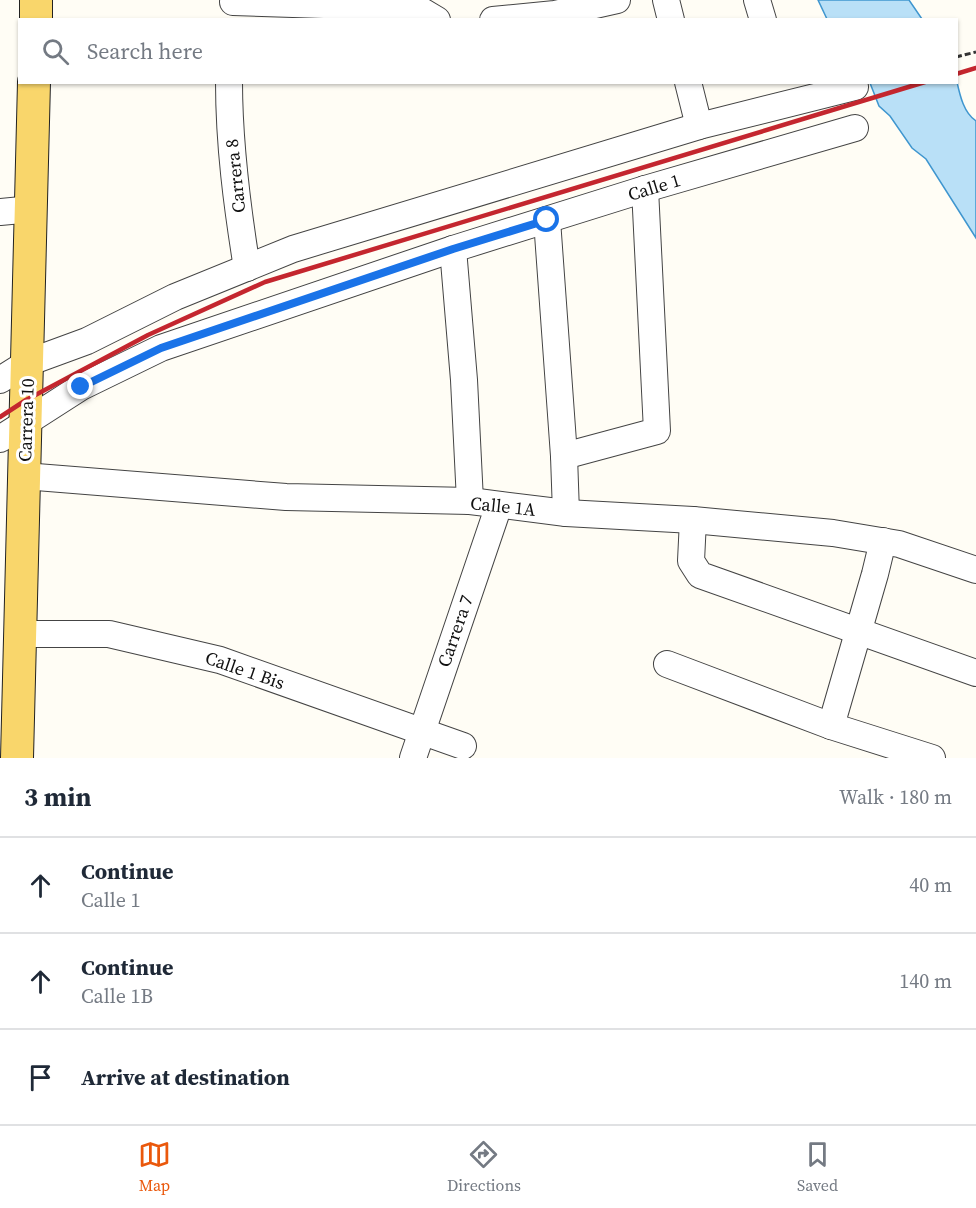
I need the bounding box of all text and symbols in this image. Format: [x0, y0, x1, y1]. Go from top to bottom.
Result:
search box [18, 18, 958, 84]
icon: search [39, 35, 72, 68]
text: Search here [87, 36, 203, 66]
street label: Carrera 8 [219, 138, 251, 214]
street label: Calle 1 [625, 167, 683, 207]
route start [533, 206, 559, 232]
route end [67, 373, 93, 399]
street label: Carrera 10 [12, 378, 40, 462]
street label: Calle 1A [469, 490, 537, 522]
street label: Carrera 7 [431, 592, 479, 670]
street label: Calle 1 Bis [202, 645, 288, 695]
text: 3 min [24, 779, 91, 815]
text: Walk · 180 m [839, 783, 952, 811]
text: Continue [81, 856, 174, 886]
icon: ahead [24, 869, 57, 902]
text: 40 m [909, 871, 952, 899]
text: Calle 1 [81, 886, 141, 914]
text: Continue [81, 952, 174, 982]
icon: ahead [24, 965, 57, 998]
text: 140 m [899, 967, 952, 995]
text: Calle 1B [81, 982, 153, 1010]
icon: arrive [24, 1061, 57, 1094]
text: Arrive at destination [81, 1062, 290, 1092]
tab: Map [138, 1138, 171, 1196]
tab: Directions [447, 1138, 521, 1196]
tab: Saved [797, 1138, 838, 1196]

